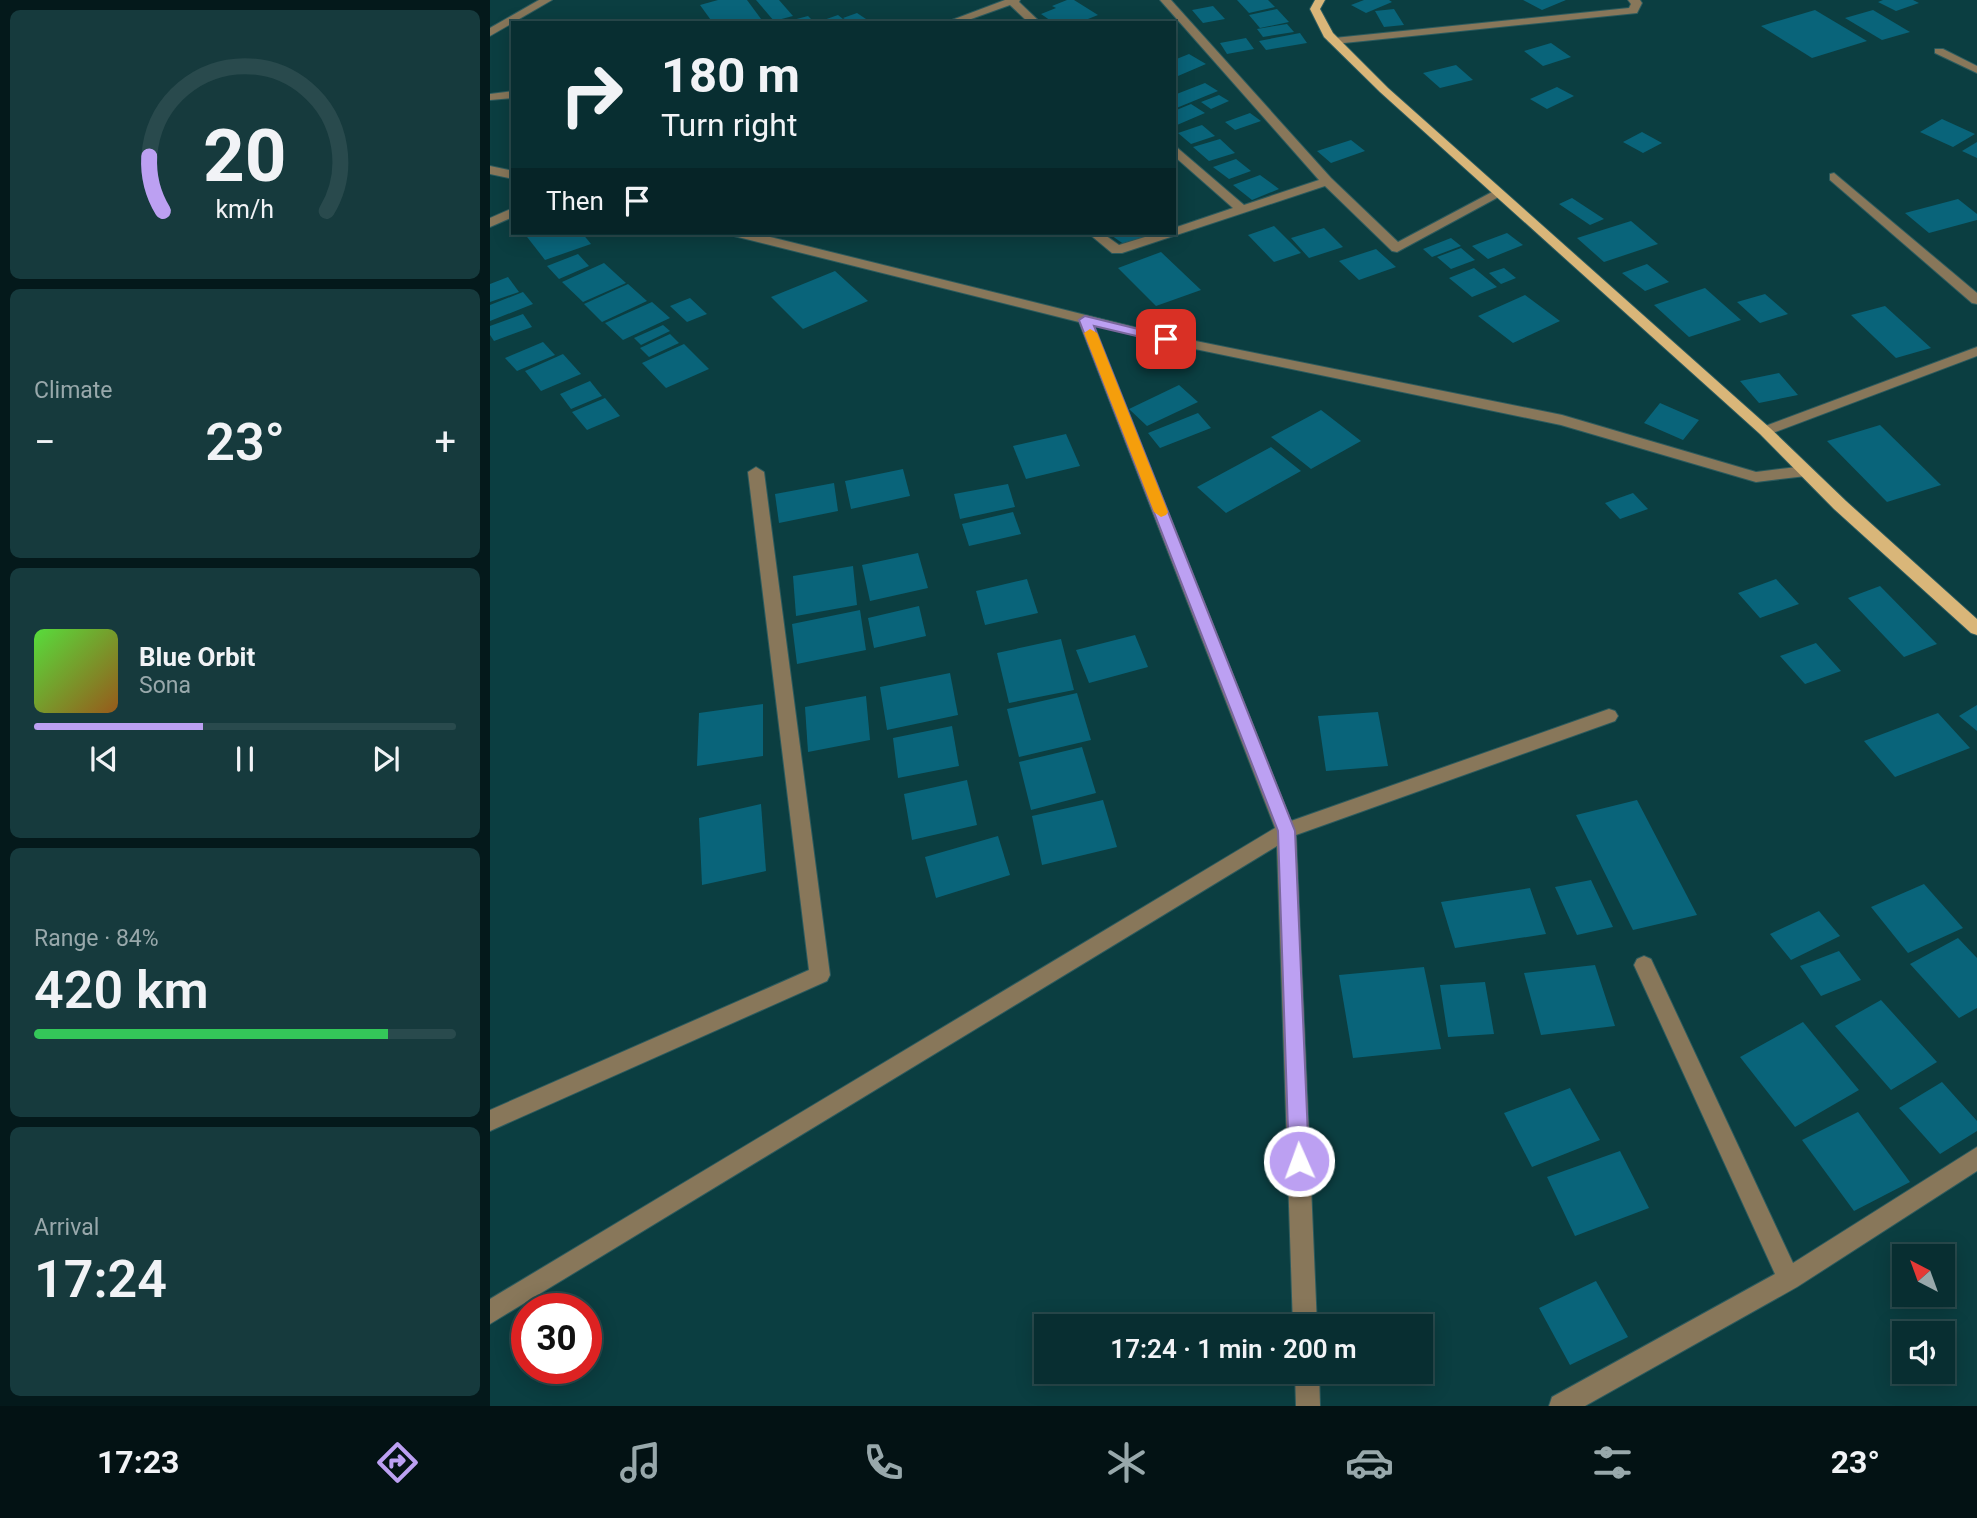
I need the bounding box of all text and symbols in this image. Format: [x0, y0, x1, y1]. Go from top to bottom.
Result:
text: 180 m [661, 47, 800, 104]
icon: right [546, 49, 637, 140]
text: Turn right [661, 106, 797, 144]
text: 20 [203, 113, 287, 199]
icon: arrive [618, 182, 656, 220]
text: Then [546, 186, 604, 216]
text: km/h [216, 194, 274, 223]
pin [1136, 309, 1196, 369]
icon: arrive [1147, 320, 1185, 358]
text: Climate [34, 377, 113, 404]
text: 23° [205, 412, 285, 473]
text: − [34, 420, 56, 464]
text: + [434, 420, 456, 464]
text: Blue Orbit [139, 642, 255, 672]
text: Sona [139, 672, 191, 699]
icon: previous [85, 740, 123, 778]
icon: pause [226, 740, 264, 778]
icon: next [367, 740, 405, 778]
text: Range · 84% [34, 925, 159, 952]
text: 420 km [34, 960, 209, 1021]
position arrow [1262, 1124, 1336, 1198]
text: Arrival [34, 1214, 99, 1241]
north arrow [1892, 1244, 1955, 1307]
map controls [1892, 1244, 1955, 1384]
text: 17:24 [34, 1249, 167, 1310]
speed limit sign: 30 [511, 1293, 602, 1384]
button: sound [1892, 1321, 1955, 1384]
text: 17:24 · 1 min · 200 m [1110, 1334, 1357, 1364]
icon: directions [373, 1438, 422, 1487]
icon: music [616, 1438, 665, 1487]
icon: phone [859, 1438, 908, 1487]
icon: climate [1102, 1438, 1151, 1487]
icon: car [1345, 1438, 1394, 1487]
icon: filters [1588, 1438, 1637, 1487]
text: 17:23 [97, 1443, 179, 1481]
text: 23° [1831, 1443, 1880, 1481]

